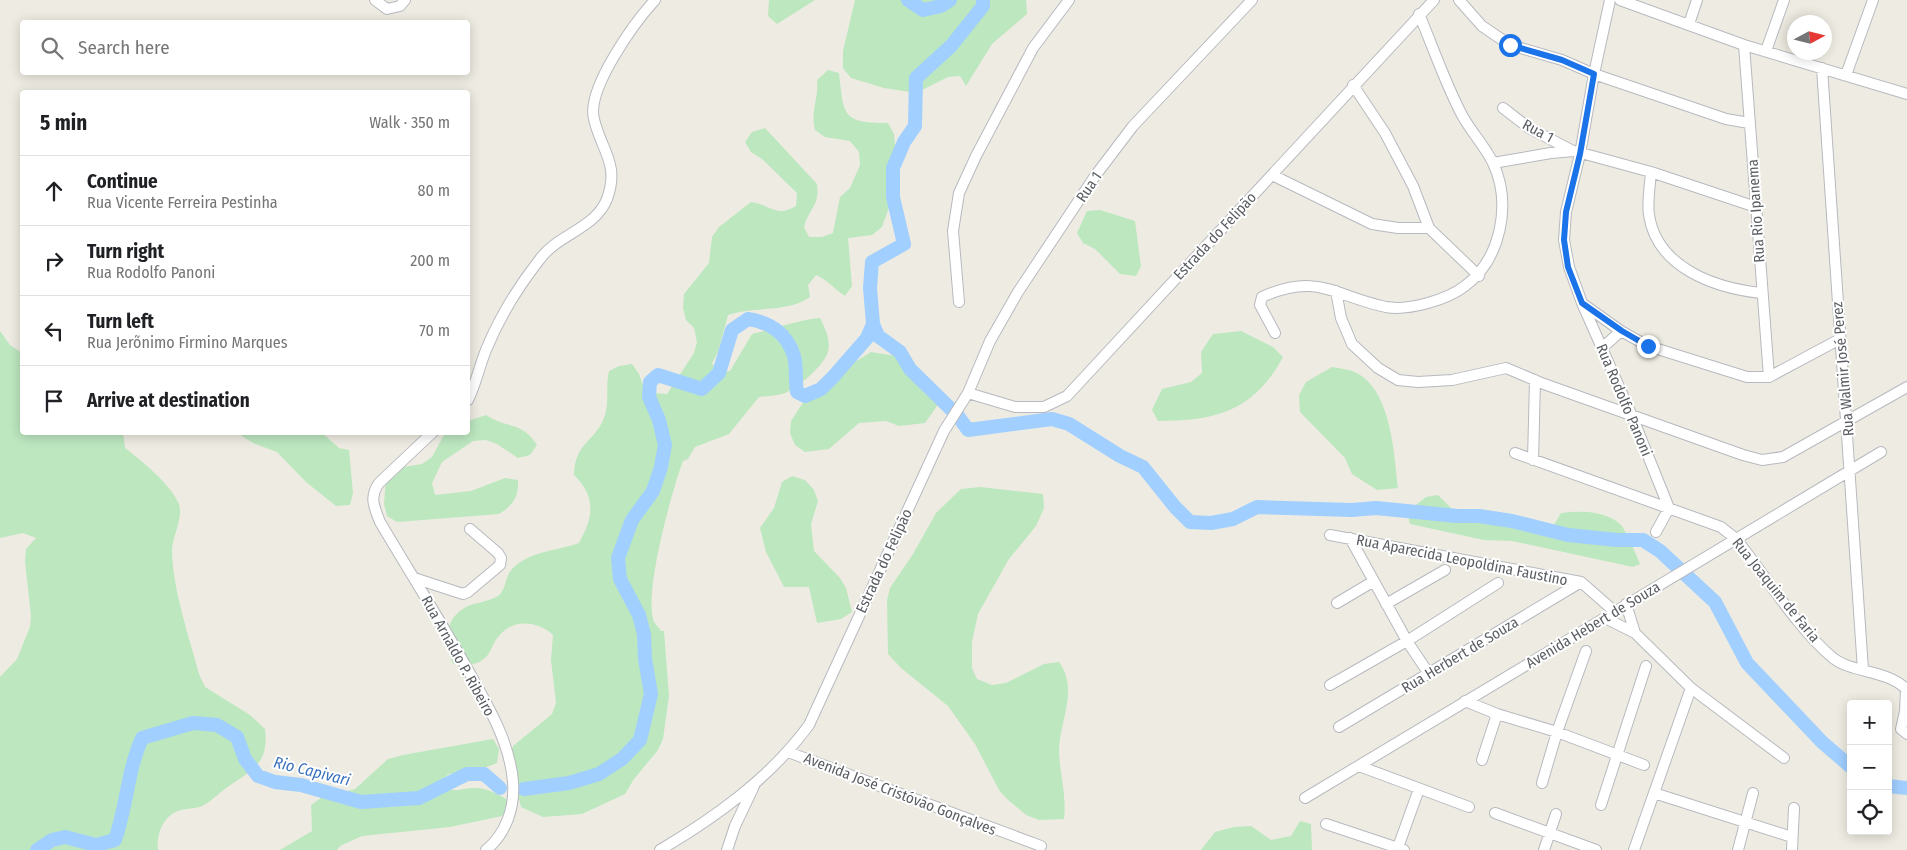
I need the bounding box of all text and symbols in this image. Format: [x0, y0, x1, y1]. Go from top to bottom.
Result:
north arrow [1787, 15, 1832, 60]
search box [20, 20, 470, 75]
icon: search [38, 34, 66, 62]
route start [1499, 34, 1522, 57]
text: Search here [78, 36, 170, 59]
text: 5 min [40, 110, 87, 136]
text: Walk · 350 m [369, 113, 450, 132]
street label: Rua 1 [1519, 115, 1557, 147]
street label: Rua Rio Ipanema [1743, 159, 1769, 263]
street label: Rua 1 [1072, 168, 1106, 206]
text: Continue [87, 170, 158, 193]
icon: ahead [40, 177, 68, 205]
text: 80 m [418, 181, 450, 200]
street label: Estrada do Felipão [1170, 188, 1260, 283]
text: Rua Vicente Ferreira Pestinha [87, 193, 278, 212]
text: Turn right [87, 240, 164, 263]
icon: right [40, 247, 68, 275]
text: 200 m [410, 251, 450, 270]
text: Rua Rodolfo Panoni [87, 263, 215, 282]
street label: Rua Walmir José Perez [1828, 301, 1858, 437]
text: Turn left [87, 310, 154, 333]
icon: left [40, 317, 68, 345]
text: 70 m [419, 321, 450, 340]
text: Rua Jerõnimo Firmino Marques [87, 333, 288, 352]
route end [1637, 335, 1660, 358]
street label: Rua Rodolfo Panoni [1592, 341, 1656, 459]
icon: arrive [40, 387, 68, 415]
text: Arrive at destination [87, 389, 250, 412]
street label: Estrada do Felipão [852, 506, 916, 616]
street label: Rua Aparecida Leopoldina Faustino [1355, 531, 1569, 589]
street label: Rua Joaquim de Faria [1728, 534, 1824, 646]
street label: Avenida Hebert de Souza [1523, 578, 1663, 672]
street label: Rua Arnaldo P. Ribeiro [417, 593, 499, 720]
street label: Rua Herbert de Souza [1398, 613, 1522, 697]
map controls [1847, 700, 1892, 835]
button: + [1847, 700, 1892, 745]
button: − [1847, 745, 1892, 790]
street label: Avenida José Cristóvão Gonçalves [801, 749, 999, 839]
water label: Rio Capivari [272, 752, 352, 790]
button: locate [1847, 790, 1892, 835]

